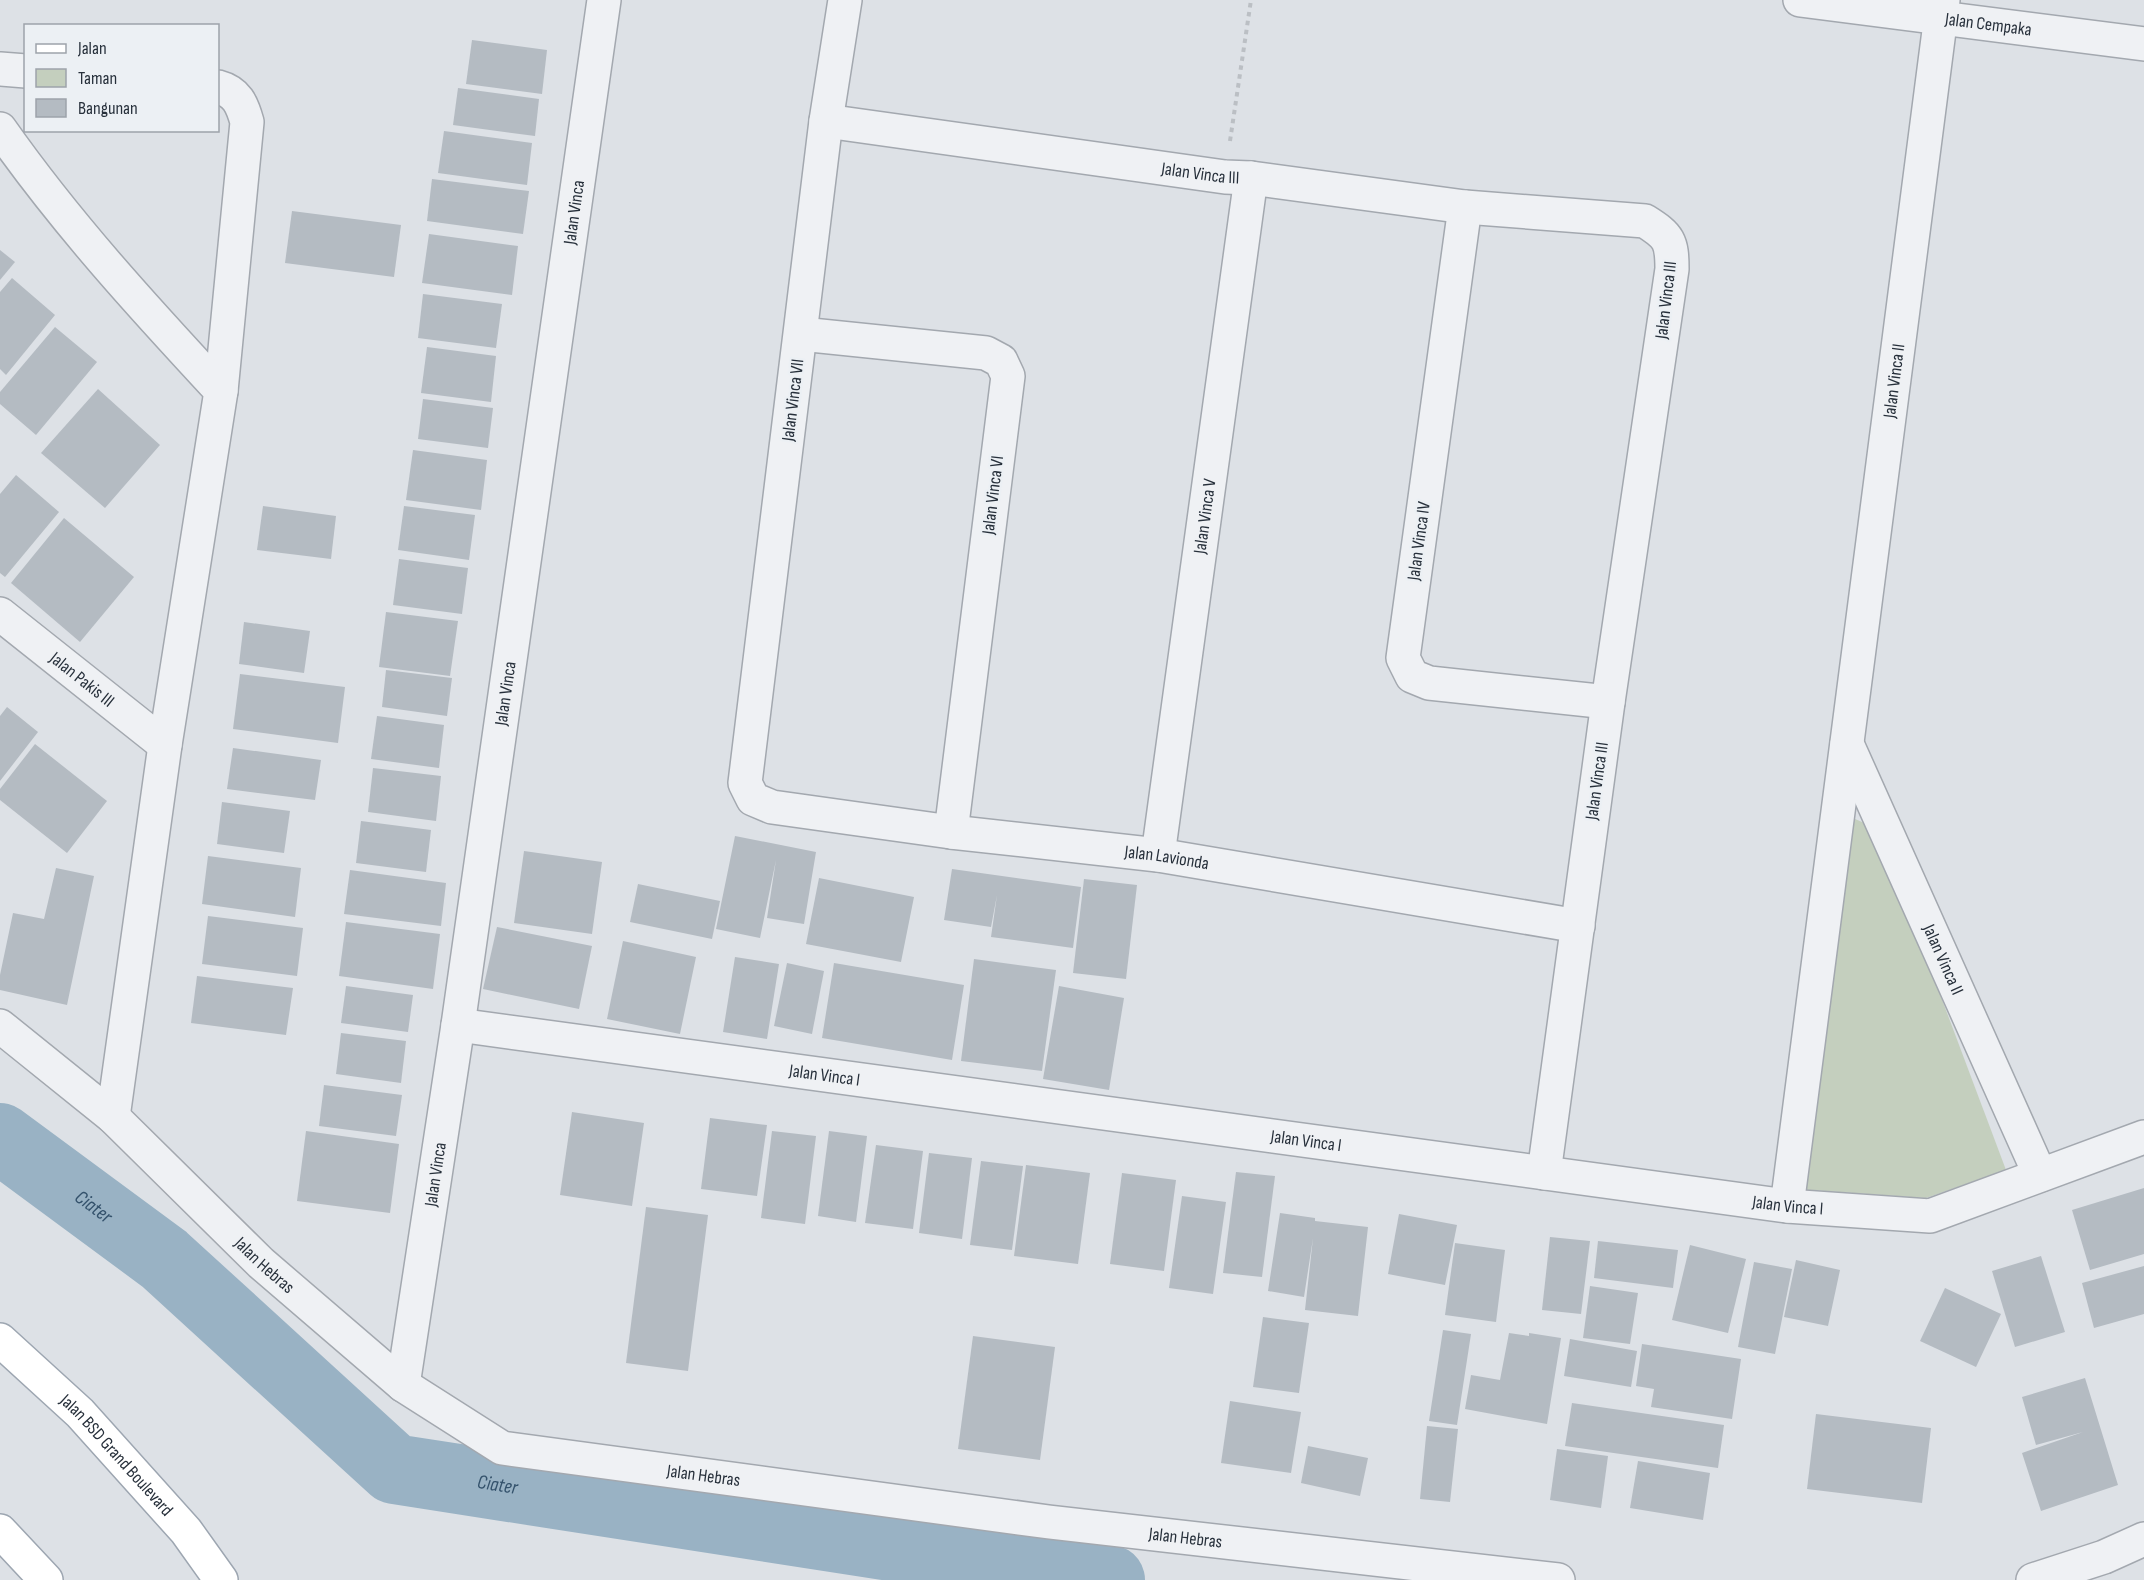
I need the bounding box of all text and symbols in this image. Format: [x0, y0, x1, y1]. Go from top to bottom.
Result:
street label: Jalan Cempaka [1943, 8, 2033, 40]
legend [24, 24, 219, 132]
text: Jalan [77, 38, 107, 59]
text: Taman [78, 68, 117, 89]
text: Bangunan [78, 98, 138, 119]
street label: Jalan Vinca III [1159, 158, 1240, 188]
street label: Jalan Vinca [559, 179, 589, 247]
street label: Jalan Vinca III [1651, 260, 1681, 341]
street label: Jalan Vinca II [1878, 342, 1909, 420]
street label: Jalan Vinca VII [777, 358, 808, 443]
street label: Jalan Vinca VI [978, 454, 1008, 537]
street label: Jalan Vinca V [1189, 477, 1220, 556]
street label: Jalan Vinca IV [1403, 500, 1435, 583]
street label: Jalan Pakis III [45, 647, 119, 711]
street label: Jalan Vinca [490, 660, 520, 728]
street label: Jalan Vinca III [1581, 741, 1613, 822]
street label: Jalan Lavionda [1123, 841, 1211, 874]
street label: Jalan Vinca II [1918, 920, 1968, 998]
street label: Jalan Vinca I [787, 1060, 861, 1090]
street label: Jalan Vinca I [1269, 1125, 1343, 1156]
street label: Jalan Vinca [420, 1141, 450, 1209]
water label: Ciater [70, 1185, 118, 1229]
street label: Jalan Vinca I [1750, 1191, 1824, 1219]
street label: Jalan Hebras [230, 1232, 299, 1298]
street label: Jalan BSD Grand Boulevard [55, 1389, 178, 1520]
street label: Jalan Hebras [665, 1460, 742, 1491]
water label: Ciater [476, 1470, 521, 1500]
street label: Jalan Hebras [1147, 1523, 1223, 1552]

